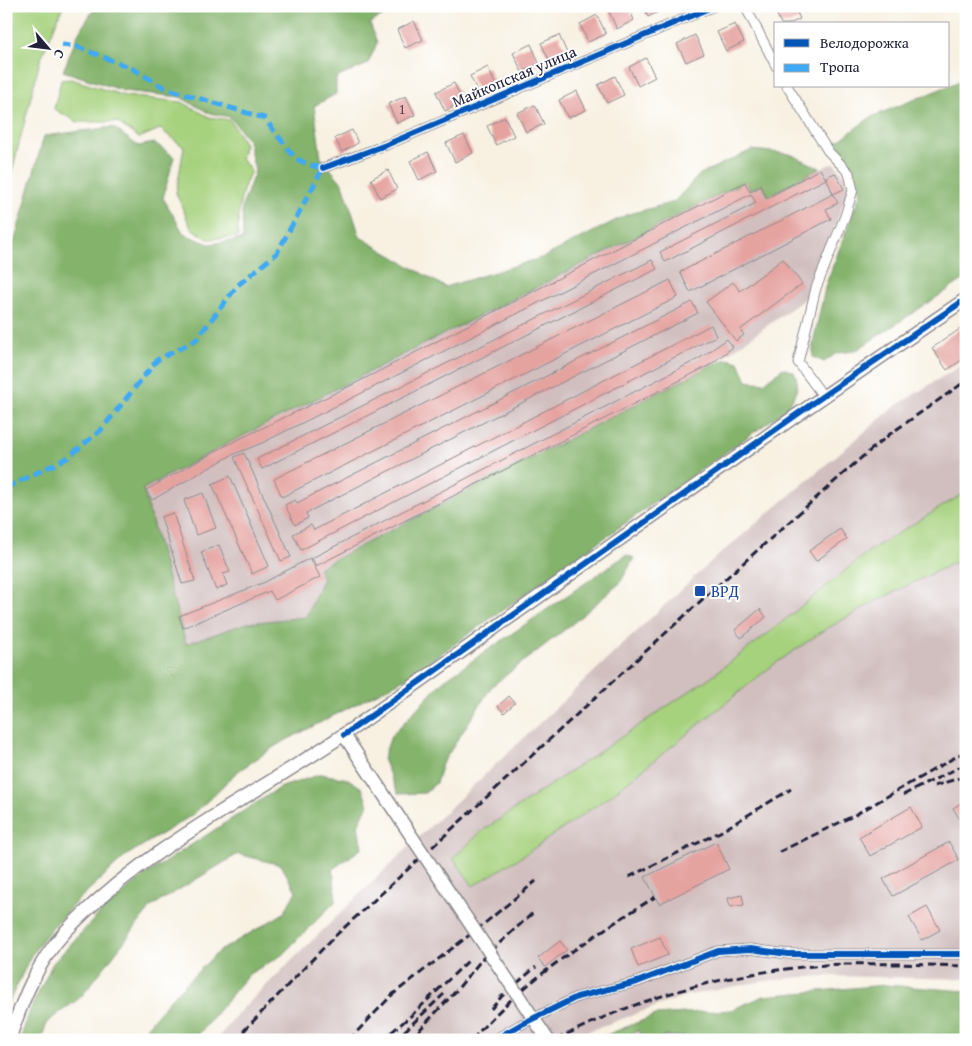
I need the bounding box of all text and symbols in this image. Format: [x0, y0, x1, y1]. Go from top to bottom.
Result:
north arrow [22, 22, 72, 72]
legend [774, 22, 950, 88]
text: Велодорожка [820, 32, 910, 53]
street label: Майкопская улица [448, 39, 580, 113]
text: С [49, 46, 70, 62]
text: Тропа [820, 56, 861, 77]
house number: 1 [399, 99, 405, 119]
place label: ВРД [711, 579, 739, 603]
marker: ВРД [693, 584, 707, 598]

